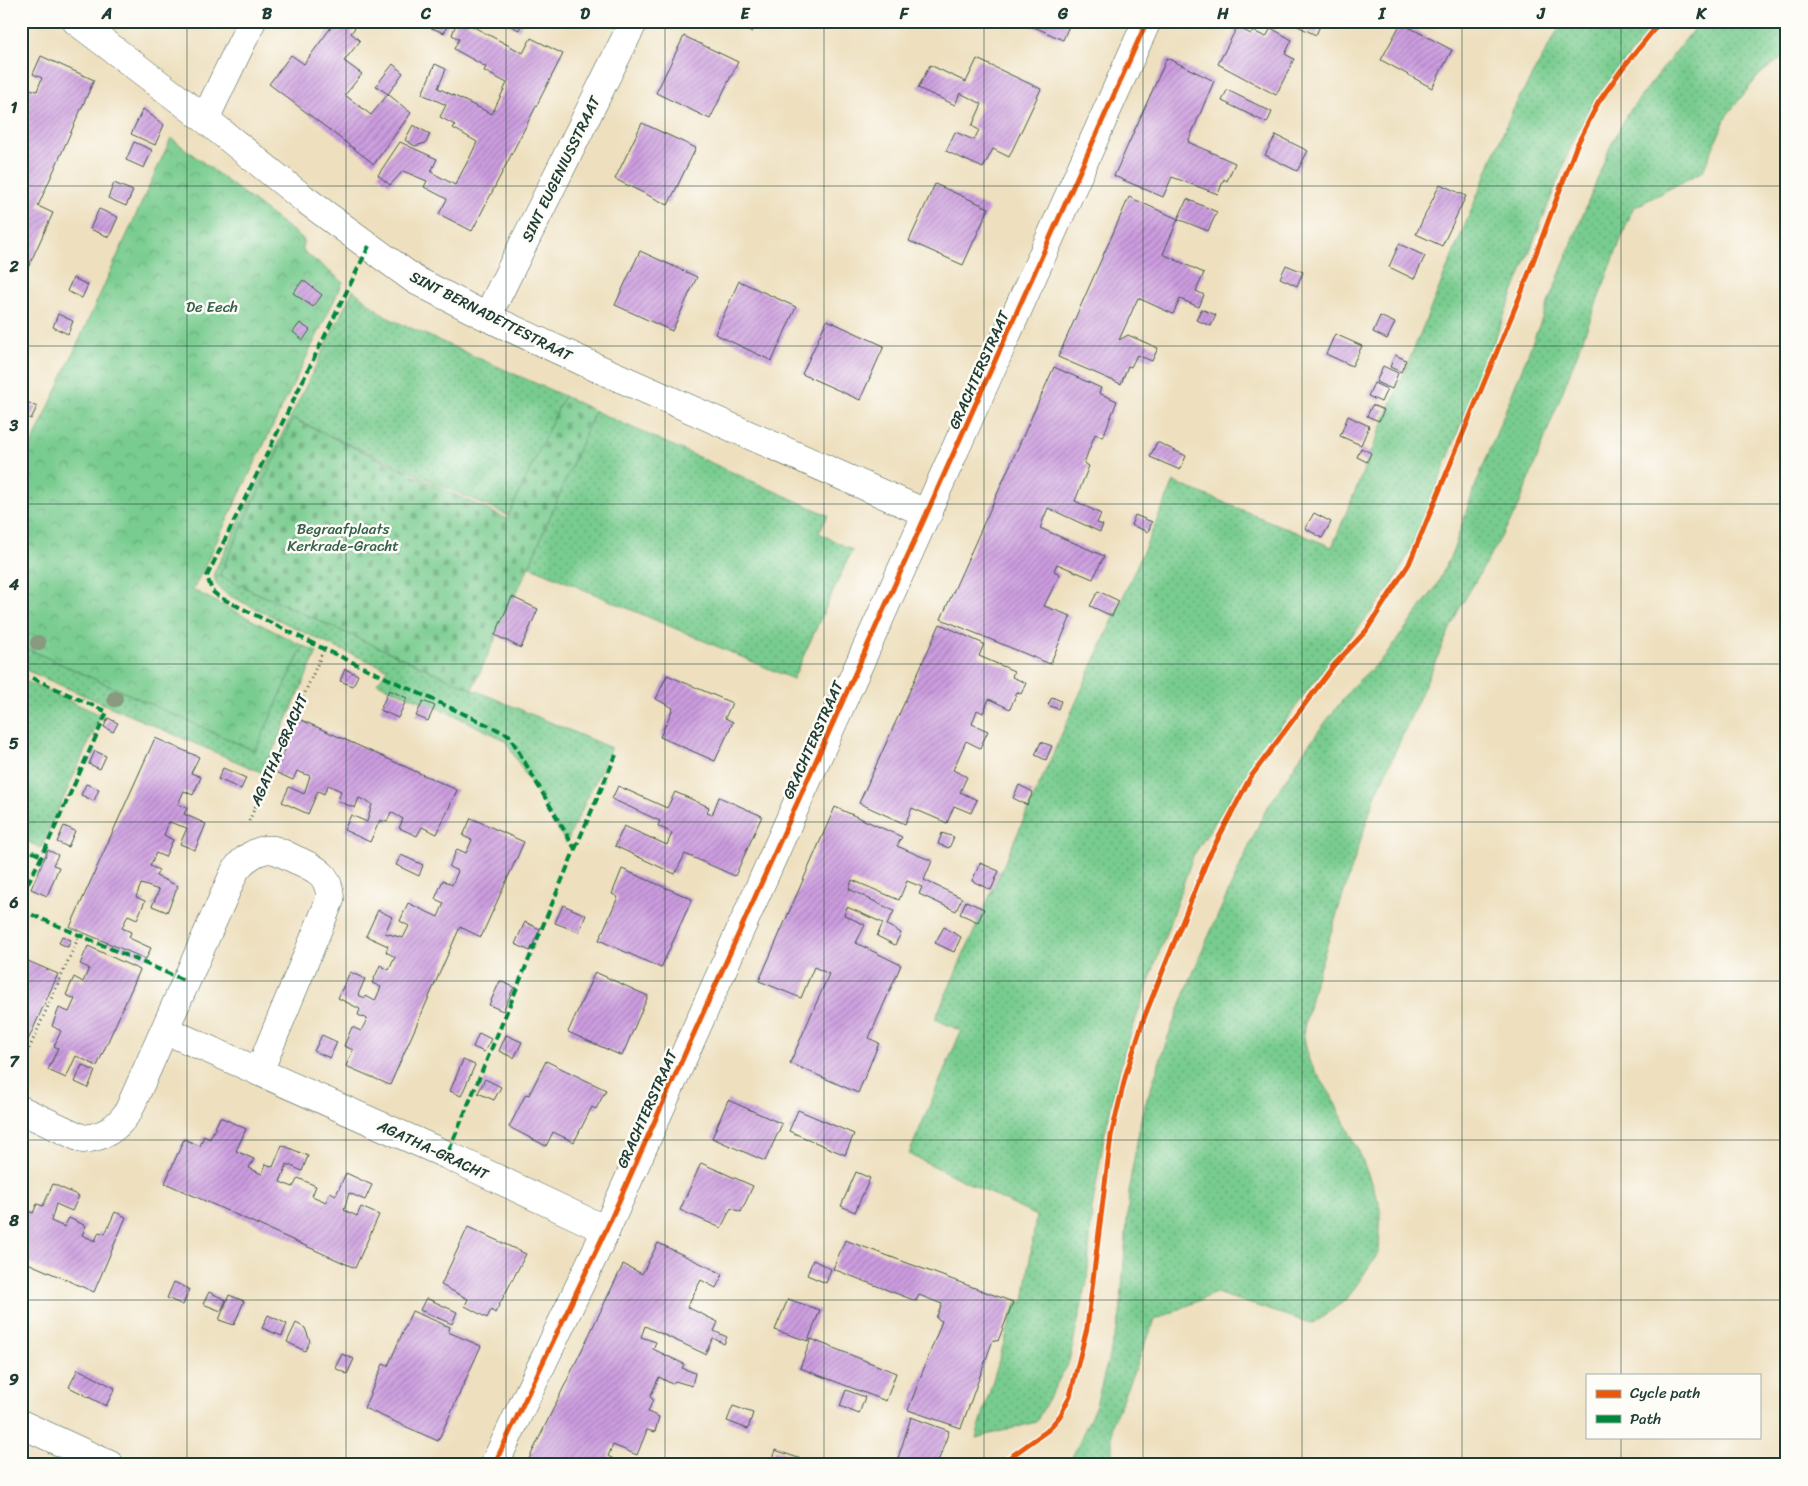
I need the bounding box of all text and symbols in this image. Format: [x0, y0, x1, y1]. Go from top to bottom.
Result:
text: A [101, 0, 112, 28]
text: B [262, 0, 273, 28]
text: C [420, 0, 432, 28]
text: D [580, 0, 590, 28]
text: E [741, 0, 751, 28]
text: F [899, 0, 910, 28]
text: G [1057, 0, 1069, 28]
text: H [1216, 0, 1229, 28]
text: I [1378, 0, 1387, 28]
text: J [1536, 0, 1546, 28]
text: K [1695, 0, 1707, 28]
street label: SINT EUGENIUSSTRAAT [514, 90, 608, 246]
text: 1 [11, 93, 18, 122]
text: 2 [8, 252, 19, 281]
street label: SINT BERNADETTESTRAAT [405, 264, 578, 369]
park label: De Eech [186, 294, 238, 320]
street label: GRACHTERSTRAAT [941, 305, 1017, 433]
text: 3 [9, 411, 19, 440]
park label: Begraafplaats Kerkrade-Gracht [287, 516, 399, 559]
text: 4 [8, 570, 19, 599]
street label: GRACHTERSTRAAT [775, 675, 851, 803]
street label: AGATHA-GRACHT [242, 689, 316, 811]
text: 5 [9, 729, 19, 758]
text: 6 [8, 888, 19, 917]
street label: GRACHTERSTRAAT [609, 1044, 685, 1172]
text: 7 [9, 1047, 20, 1076]
street label: AGATHA-GRACHT [372, 1112, 494, 1188]
text: 8 [8, 1206, 19, 1235]
text: 9 [9, 1365, 19, 1394]
legend [1586, 1374, 1760, 1438]
text: Cycle path [1630, 1380, 1701, 1406]
text: Path [1630, 1406, 1661, 1432]

